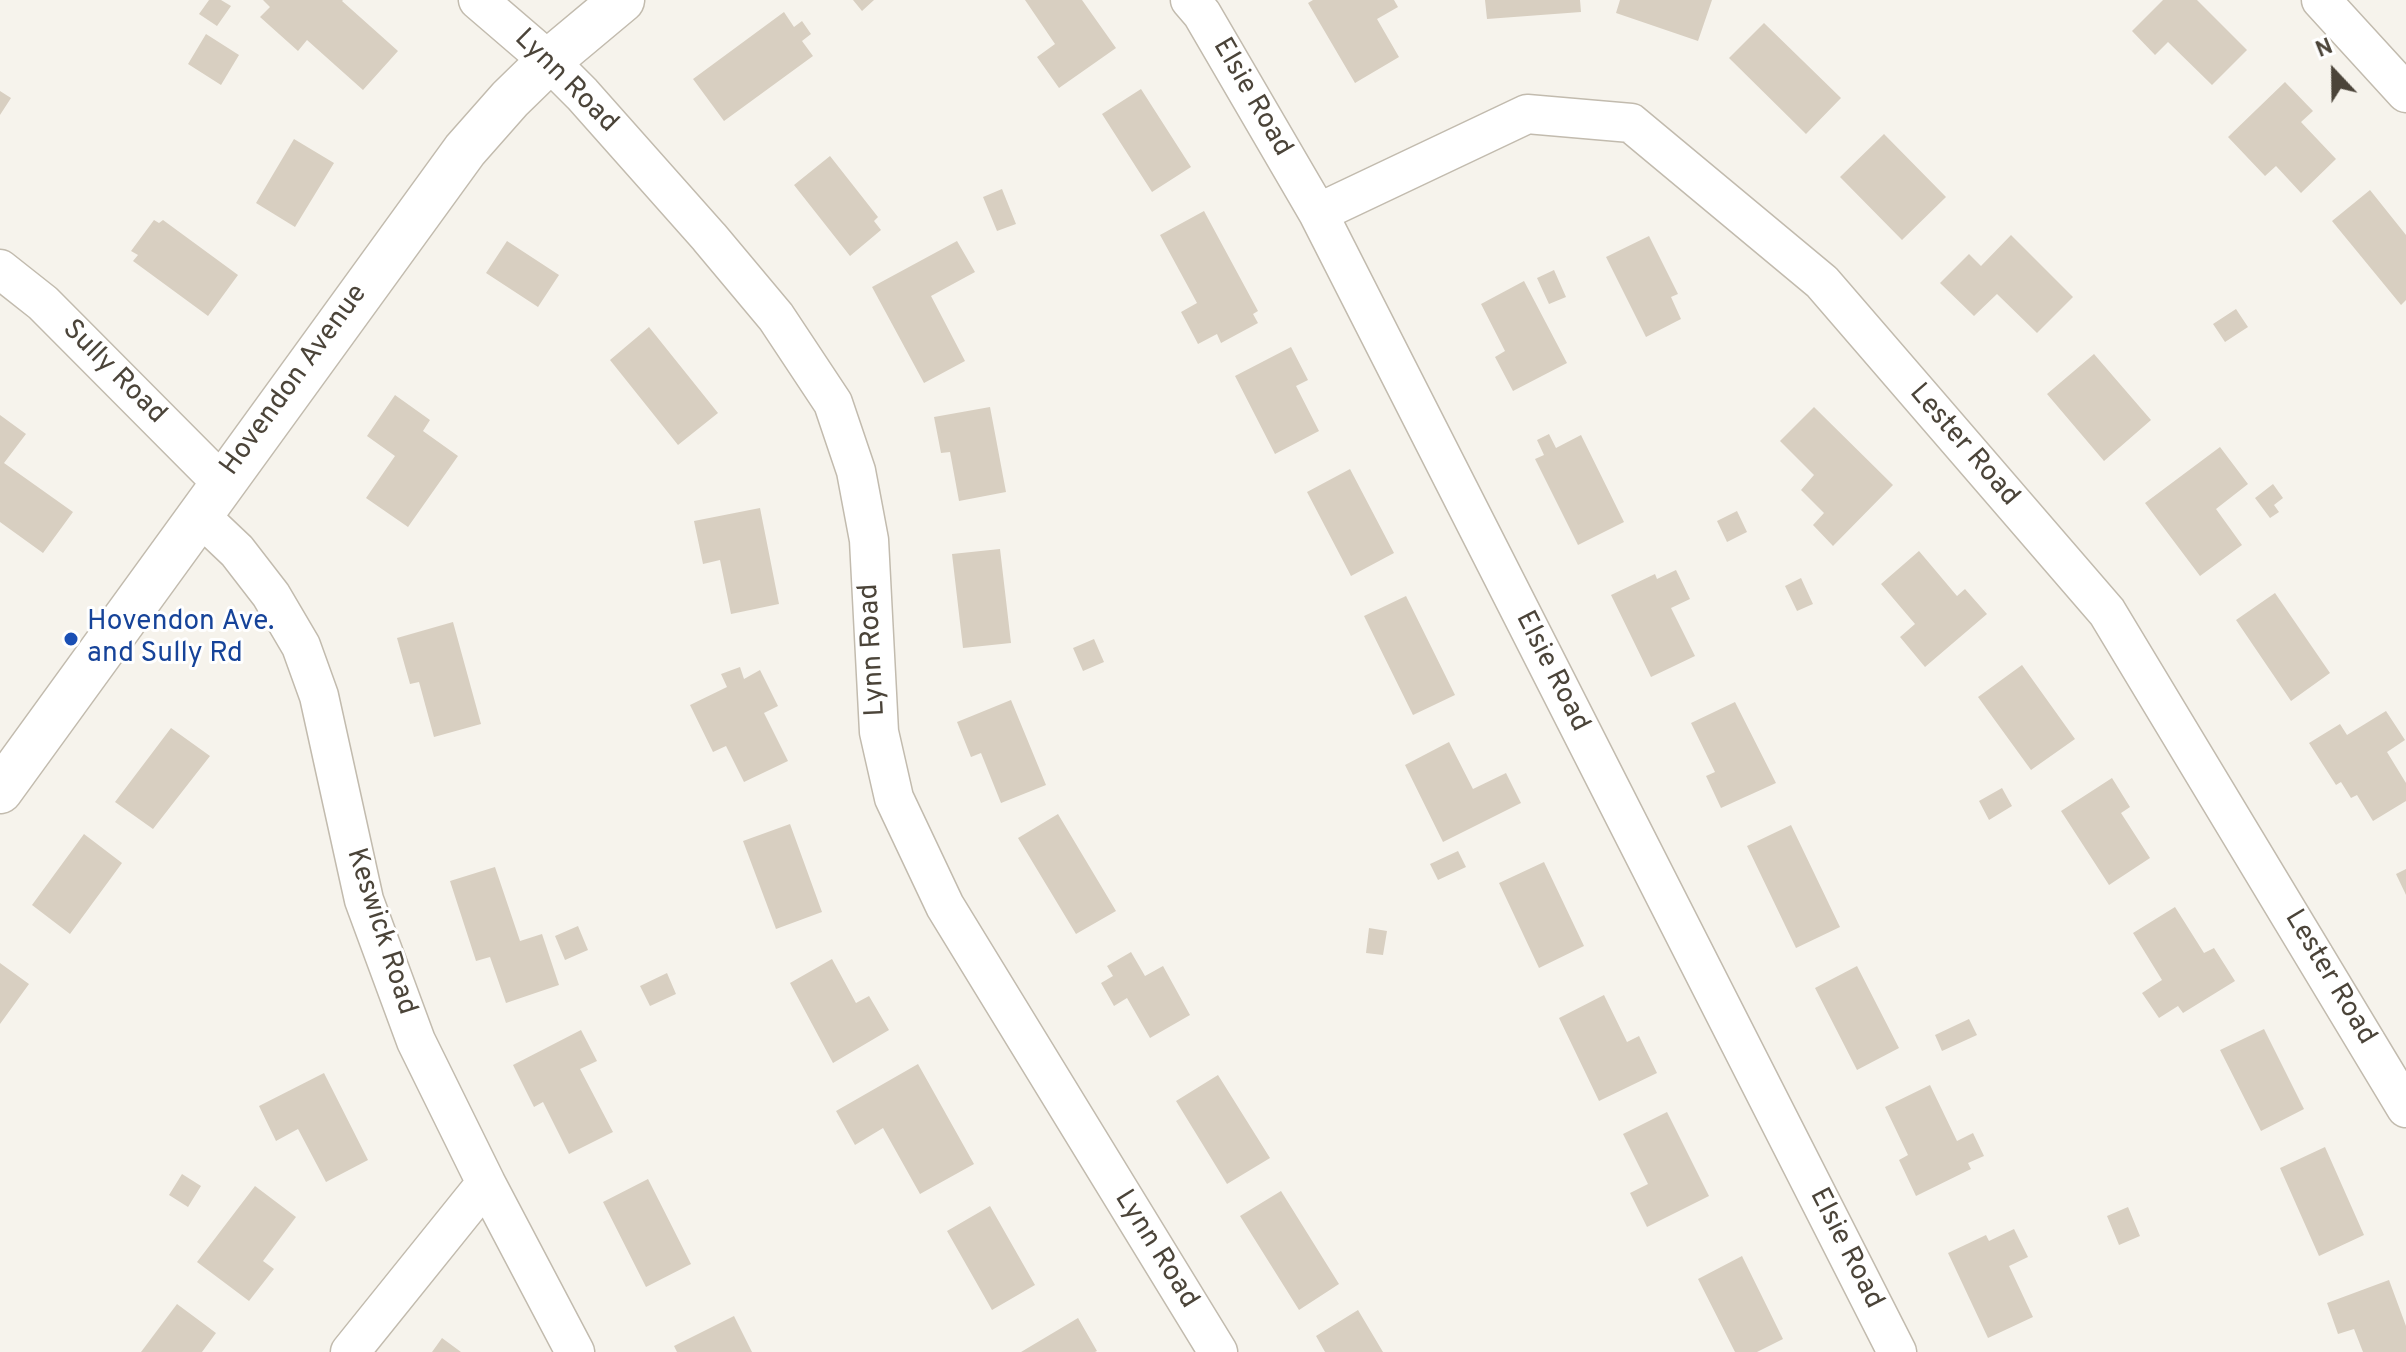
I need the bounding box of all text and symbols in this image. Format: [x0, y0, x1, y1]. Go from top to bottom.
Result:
street label: Lynn Road [506, 23, 624, 141]
north arrow [2294, 32, 2374, 112]
street label: Elsie Road [1204, 33, 1298, 163]
text: N [2312, 34, 2337, 65]
street label: Hovendon Avenue [214, 279, 376, 483]
street label: Sully Road [54, 314, 172, 432]
street label: Lester Road [1901, 378, 2025, 514]
street label: Lynn Road [854, 583, 894, 717]
place label: Hovendon Ave. and Sully Rd [87, 606, 274, 672]
street label: Elsie Road [1506, 606, 1596, 738]
marker: Hovendon Ave. and Sully Rd [62, 630, 80, 648]
street label: Keswick Road [337, 845, 423, 1019]
street label: Lester Road [2276, 905, 2382, 1051]
street label: Elsie Road [1800, 1183, 1890, 1315]
street label: Lynn Road [1106, 1185, 1204, 1315]

